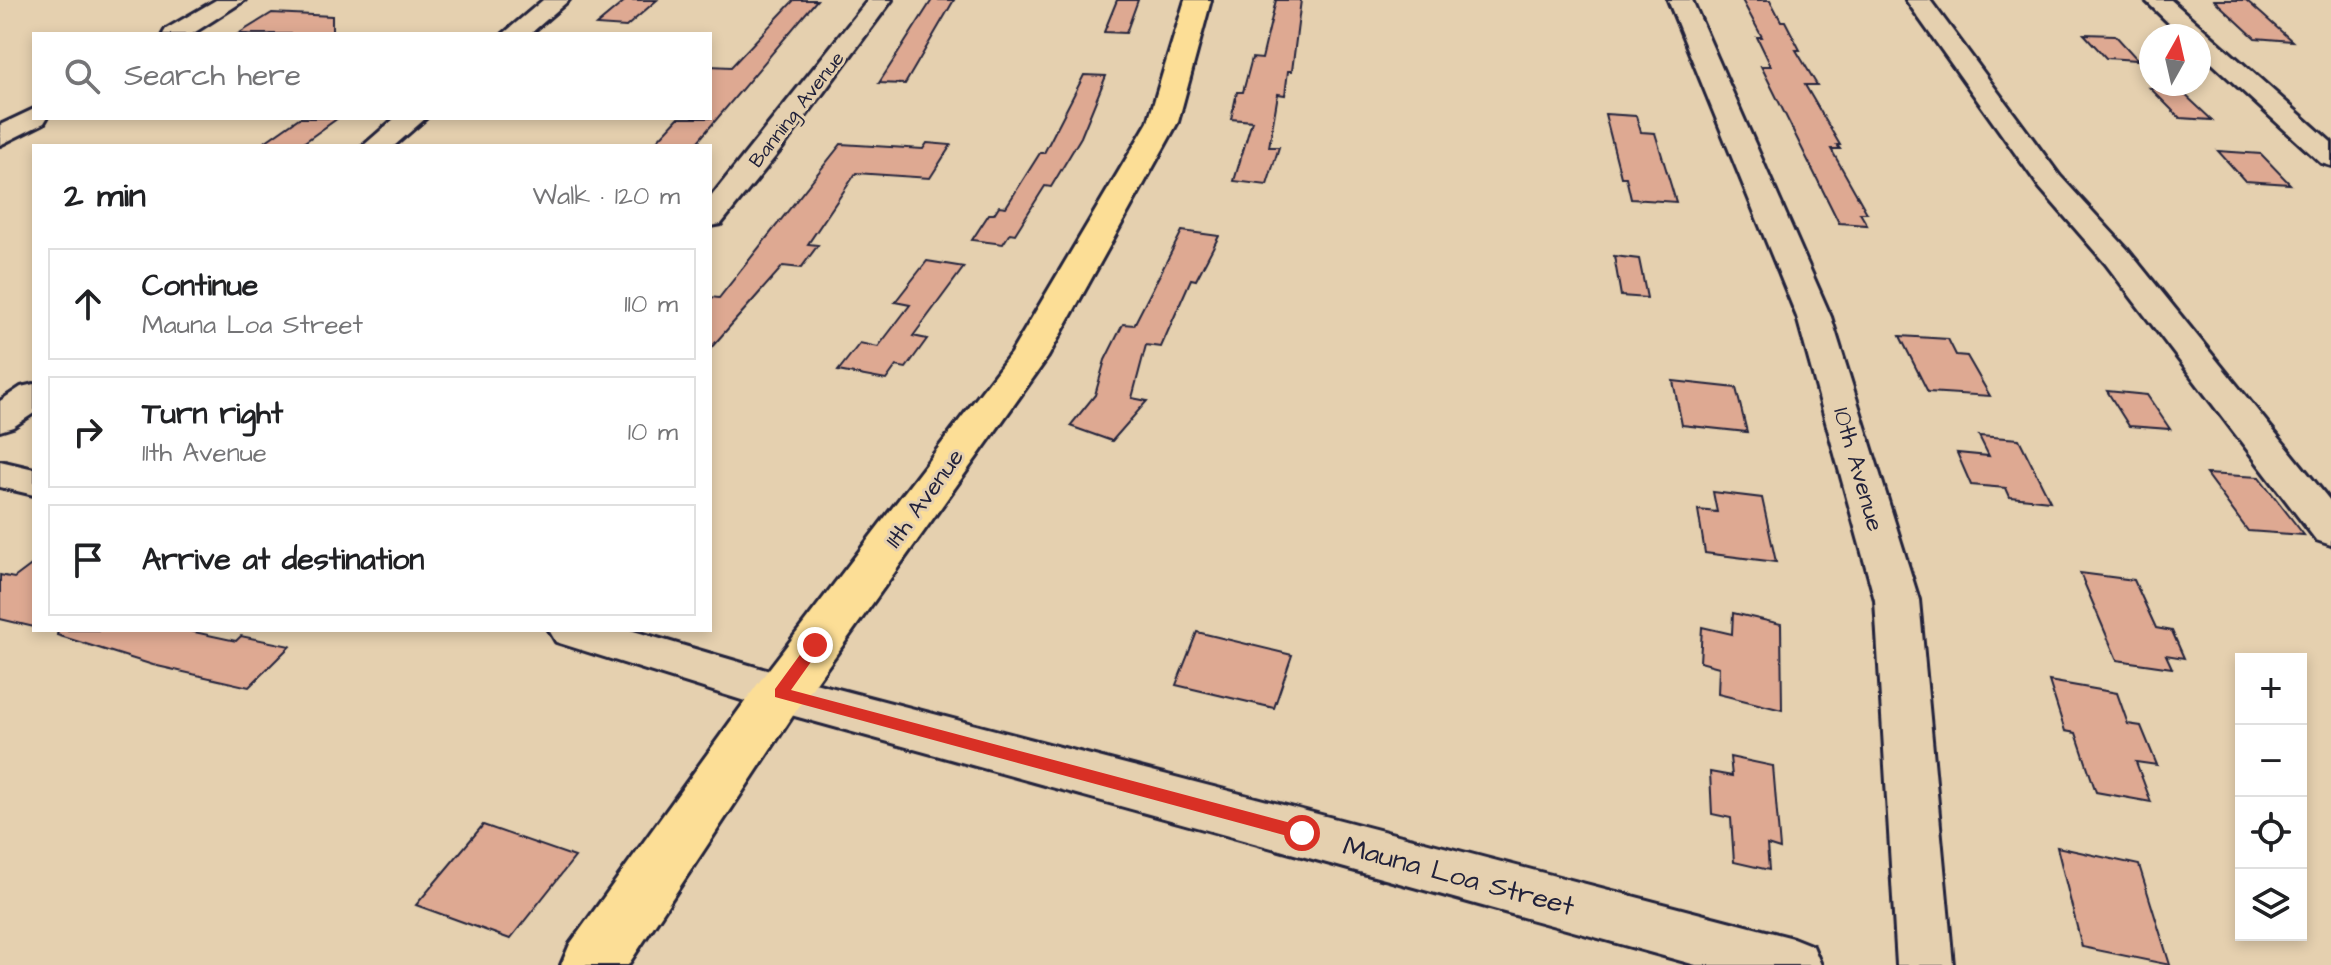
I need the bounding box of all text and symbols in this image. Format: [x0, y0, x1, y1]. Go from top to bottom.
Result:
north arrow [2139, 24, 2211, 96]
search box [32, 32, 712, 120]
street label: Banning Avenue [742, 45, 852, 174]
icon: search [60, 54, 104, 98]
text: Search here [124, 55, 301, 97]
text: 2 min [64, 172, 146, 220]
text: Walk · 120 m [533, 178, 680, 214]
text: Continue [142, 265, 258, 307]
icon: ahead [66, 282, 110, 326]
text: 110 m [624, 286, 678, 322]
text: Mauna Loa Street [142, 307, 363, 343]
text: Turn right [142, 393, 283, 435]
street label: 10th Avenue [1824, 403, 1892, 535]
icon: right [66, 410, 110, 454]
text: 10 m [628, 414, 678, 450]
text: 11th Avenue [142, 435, 267, 471]
street label: 11th Avenue [877, 442, 972, 555]
icon: arrive [66, 538, 110, 582]
text: Arrive at destination [142, 539, 424, 581]
route end [797, 627, 833, 663]
map controls [2235, 653, 2307, 941]
button: + [2235, 653, 2307, 725]
button: − [2235, 725, 2307, 797]
button: locate [2235, 797, 2307, 869]
route start [1284, 815, 1320, 851]
street label: Mauna Loa Street [1339, 827, 1579, 926]
button: layers [2235, 869, 2307, 941]

